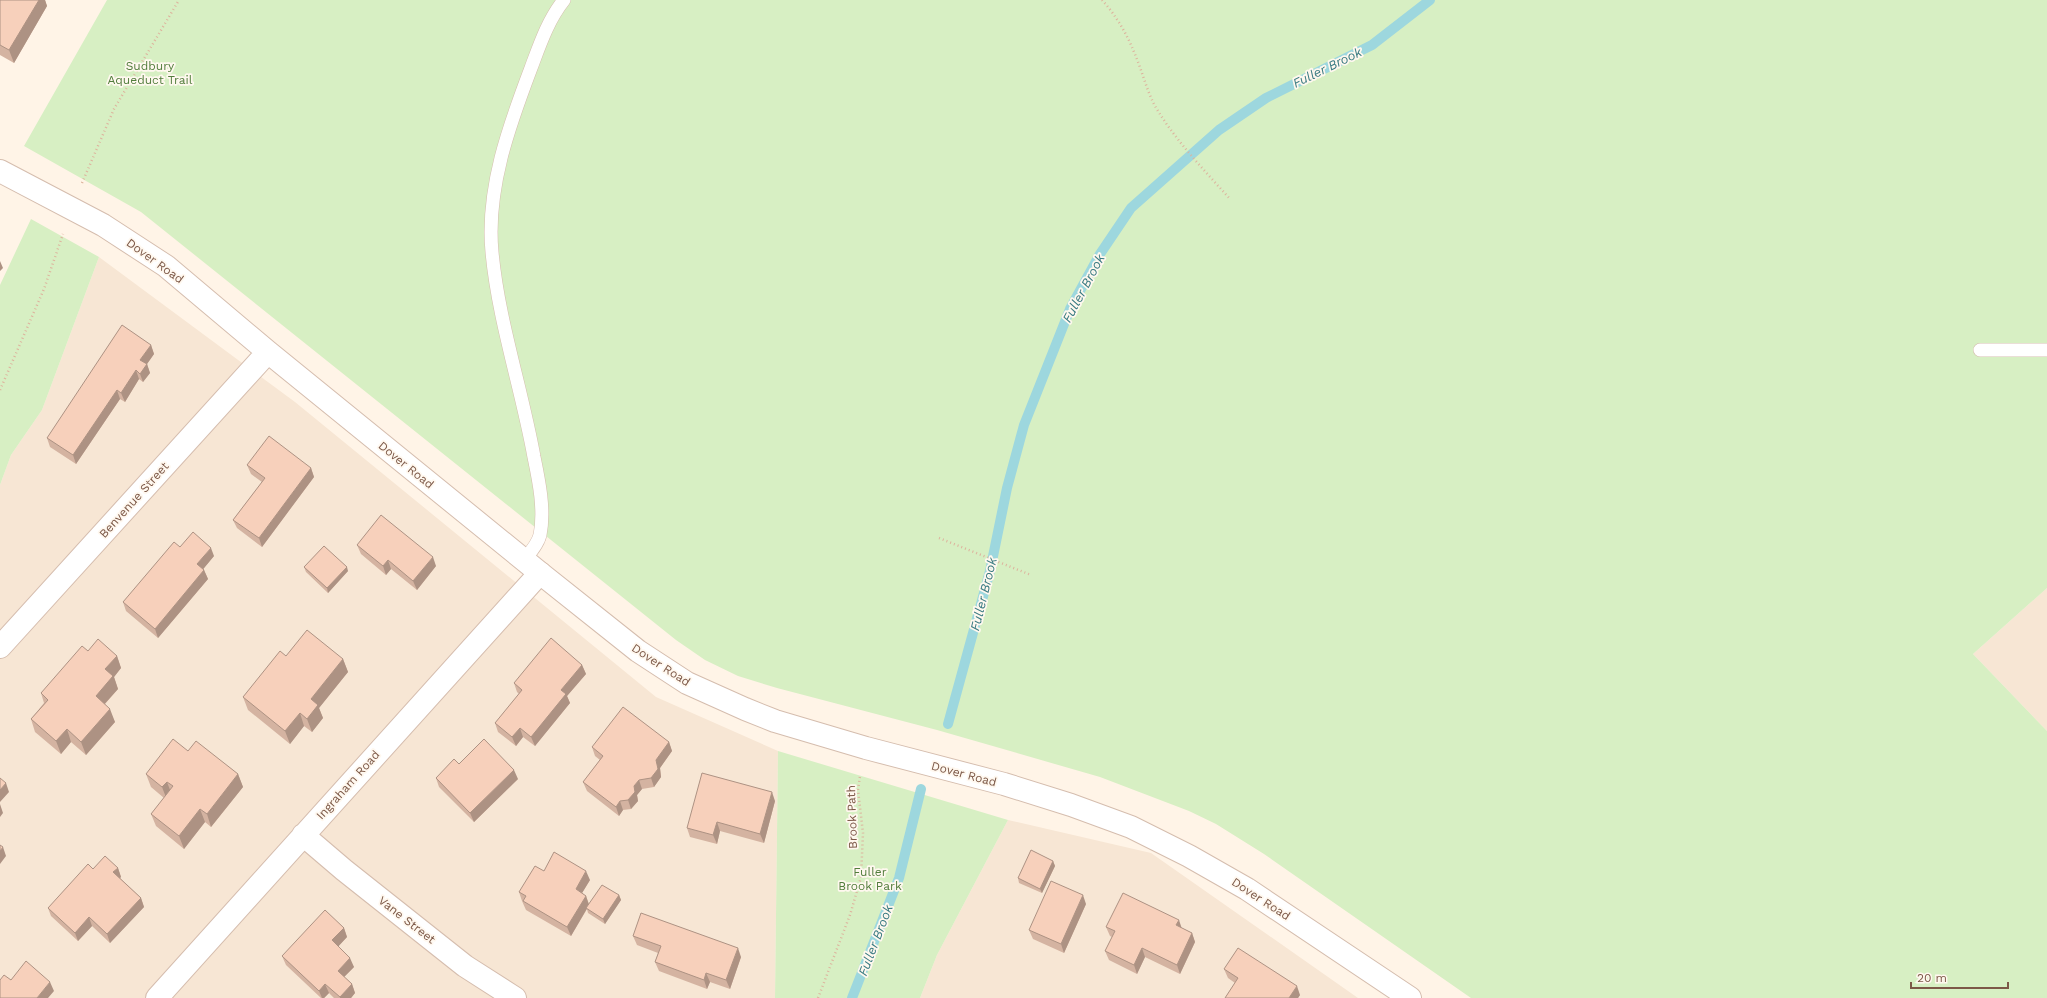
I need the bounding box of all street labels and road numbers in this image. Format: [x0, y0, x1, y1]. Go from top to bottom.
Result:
street label: Dover Road [124, 236, 186, 286]
street label: Dover Road [376, 438, 436, 492]
street label: Benvenue Street [96, 459, 172, 541]
street label: Dover Road [629, 641, 693, 689]
street label: Ingraham Road [313, 748, 383, 822]
street label: Dover Road [930, 759, 998, 789]
street label: Brook Path [844, 785, 860, 849]
street label: Dover Road [1229, 875, 1293, 923]
street label: Vane Street [376, 893, 438, 947]

